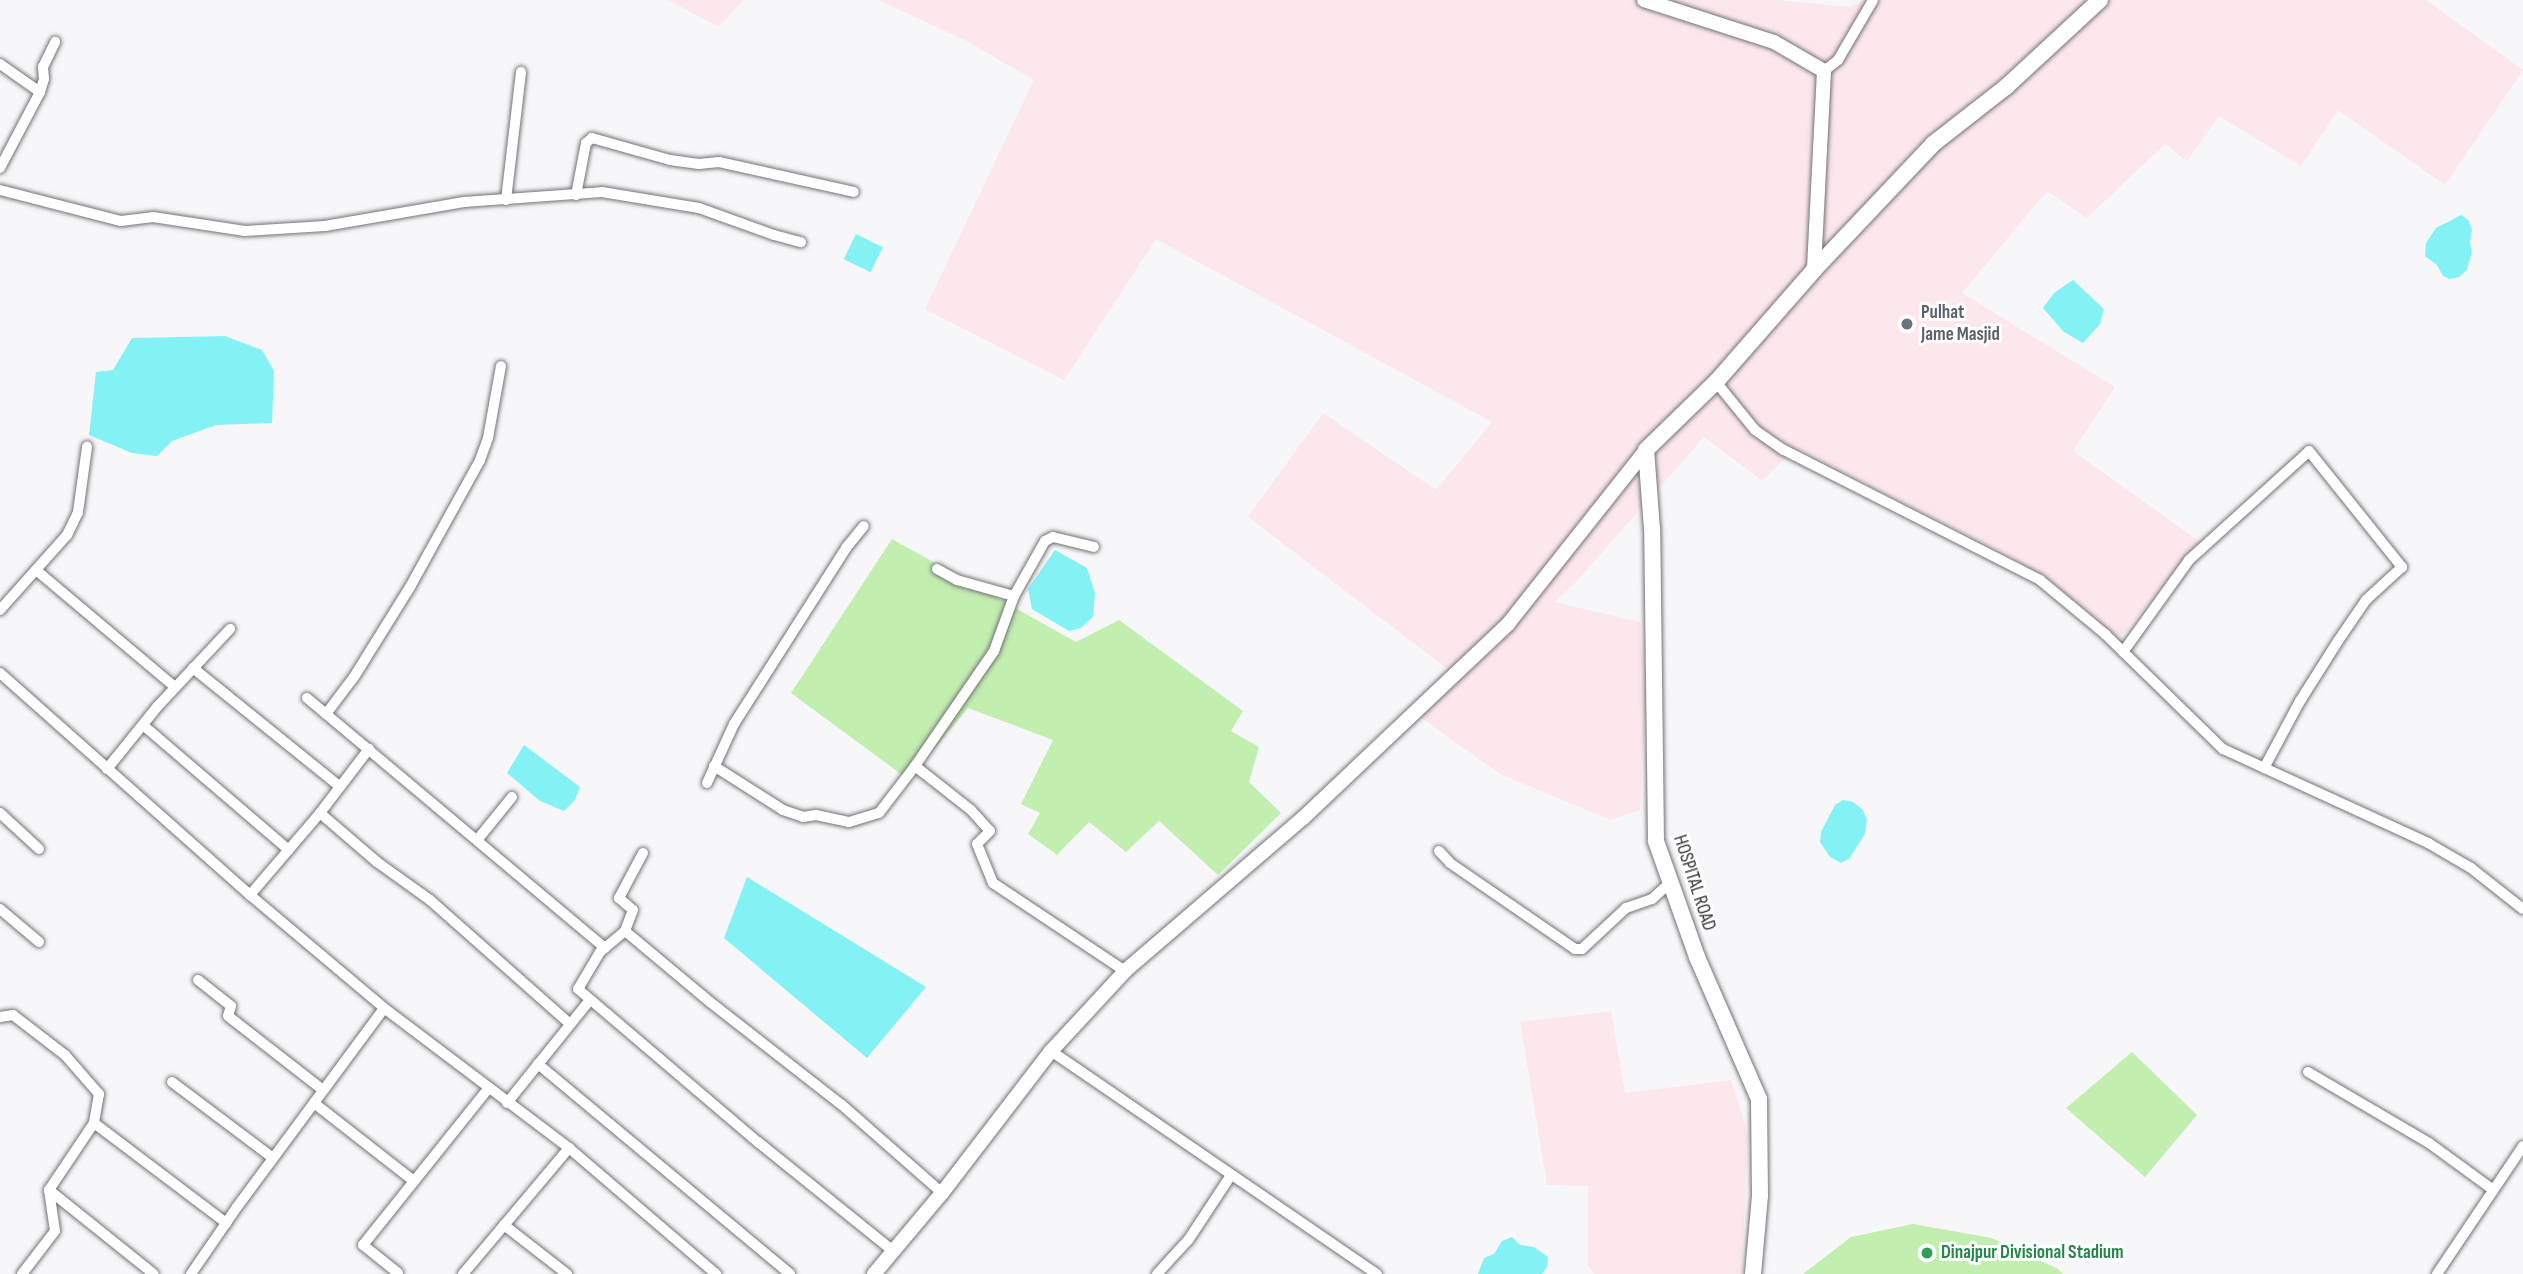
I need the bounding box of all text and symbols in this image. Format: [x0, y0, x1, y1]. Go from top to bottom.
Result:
place label: Pulhat Jame Masjid [1921, 302, 2000, 346]
marker: Pulhat Jame Masjid [1899, 316, 1915, 332]
street label: HOSPITAL ROAD [1668, 832, 1720, 934]
place label: Dinajpur Divisional Stadium [1941, 1242, 2124, 1264]
marker: Dinajpur Divisional Stadium [1919, 1245, 1935, 1261]

